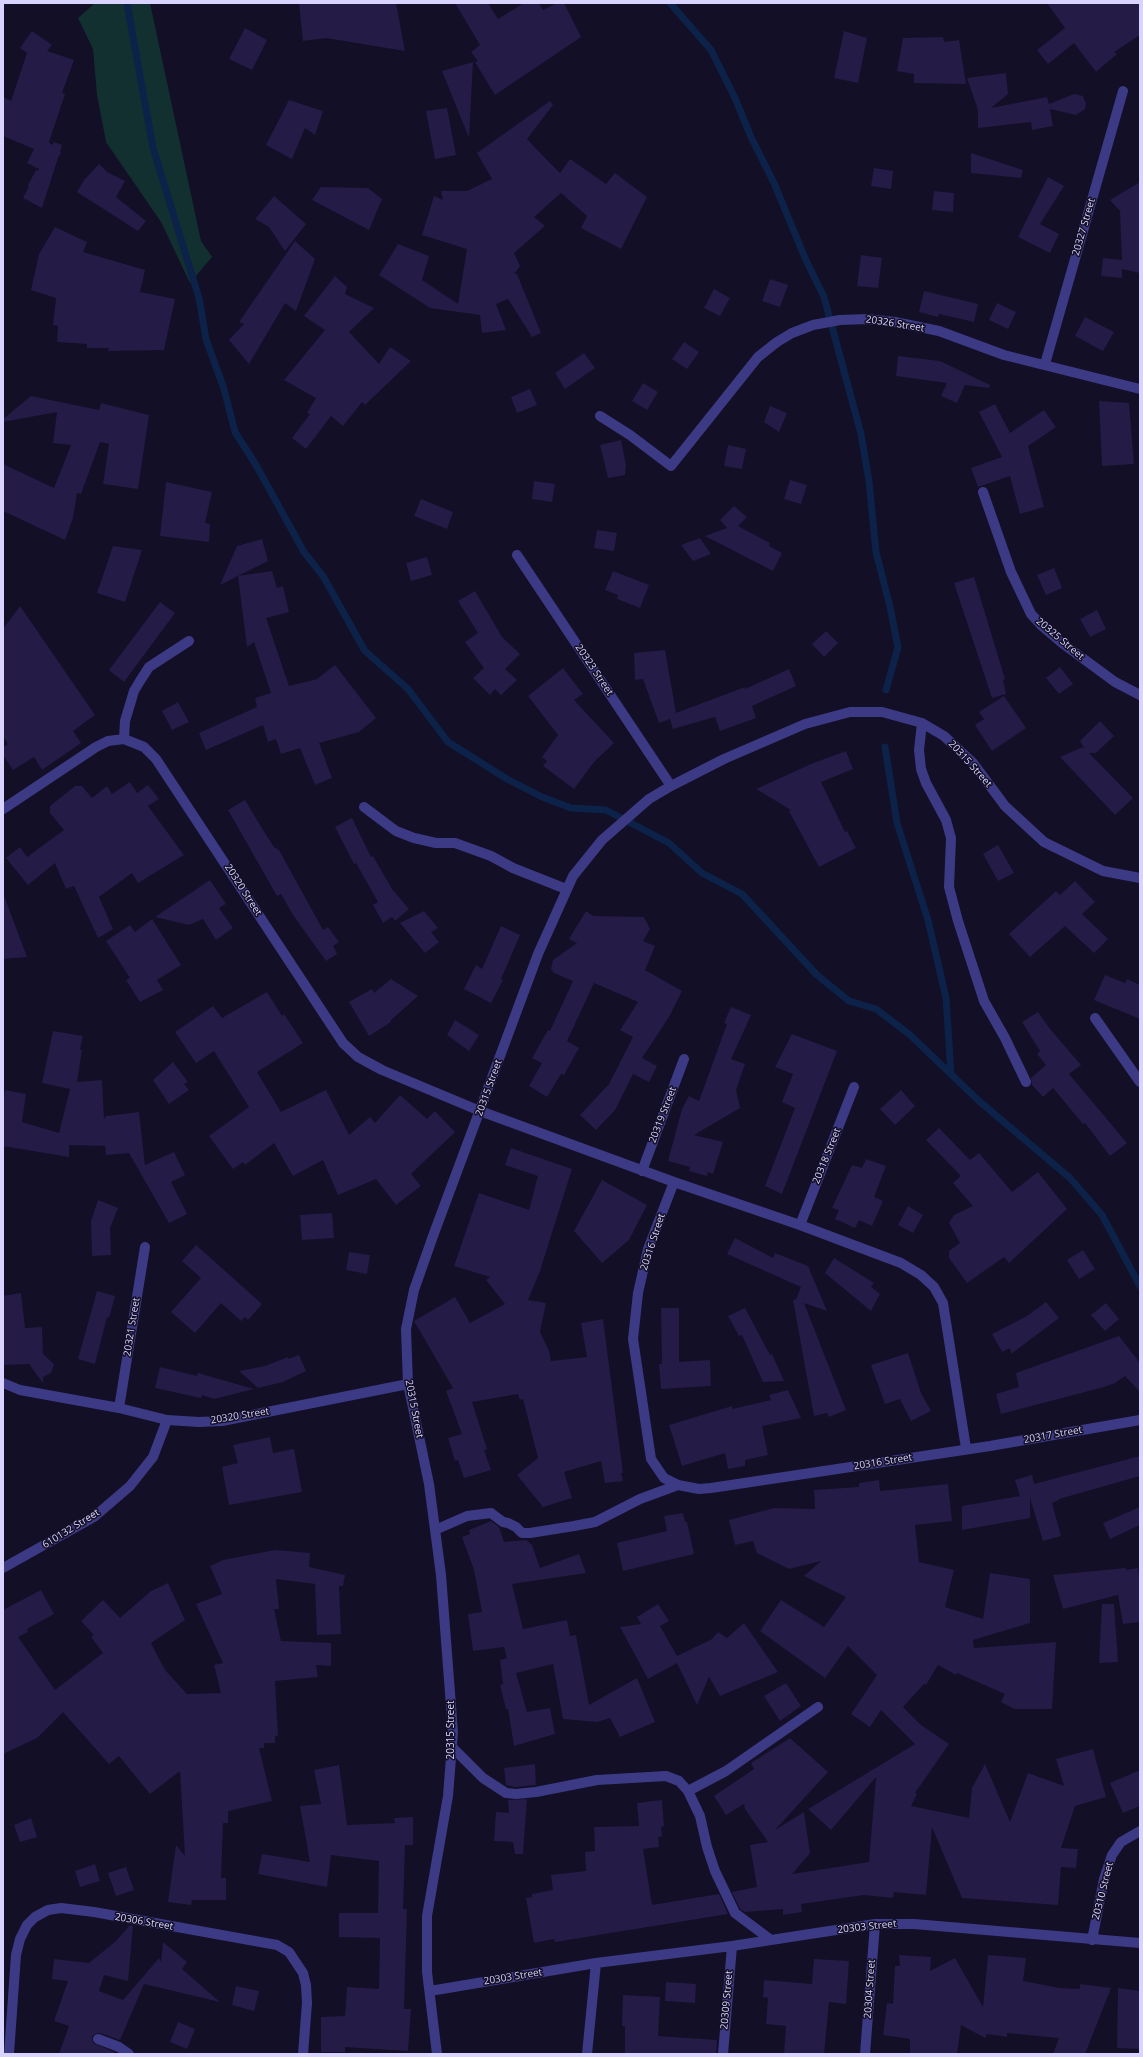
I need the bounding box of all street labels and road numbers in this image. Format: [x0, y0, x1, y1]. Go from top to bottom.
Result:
street label: 20327 Street [1070, 197, 1098, 257]
street label: 20326 Street [865, 313, 925, 335]
street label: 20325 Street [1034, 615, 1086, 663]
street label: 20323 Street [572, 642, 616, 698]
street label: 20315 Street [946, 738, 994, 790]
street label: 20320 Street [222, 862, 264, 918]
street label: 20315 Street [473, 1058, 505, 1118]
street label: 20319 Street [647, 1085, 679, 1145]
street label: 20318 Street [810, 1126, 844, 1186]
street label: 20316 Street [638, 1212, 668, 1272]
street label: 20321 Street [121, 1297, 143, 1357]
street label: 20315 Street [402, 1379, 426, 1439]
street label: 20320 Street [210, 1405, 270, 1427]
street label: 20317 Street [1023, 1424, 1083, 1446]
street label: 20316 Street [853, 1451, 913, 1473]
street label: 610132 Street [40, 1507, 102, 1551]
street label: 20315 Street [445, 1700, 457, 1760]
street label: 20310 Street [1090, 1861, 1116, 1921]
street label: 20306 Street [114, 1911, 174, 1933]
street label: 20303 Street [837, 1918, 897, 1936]
street label: 20304 Street [862, 1959, 878, 2019]
street label: 20303 Street [483, 1966, 543, 1988]
street label: 20309 Street [718, 1970, 736, 2030]

